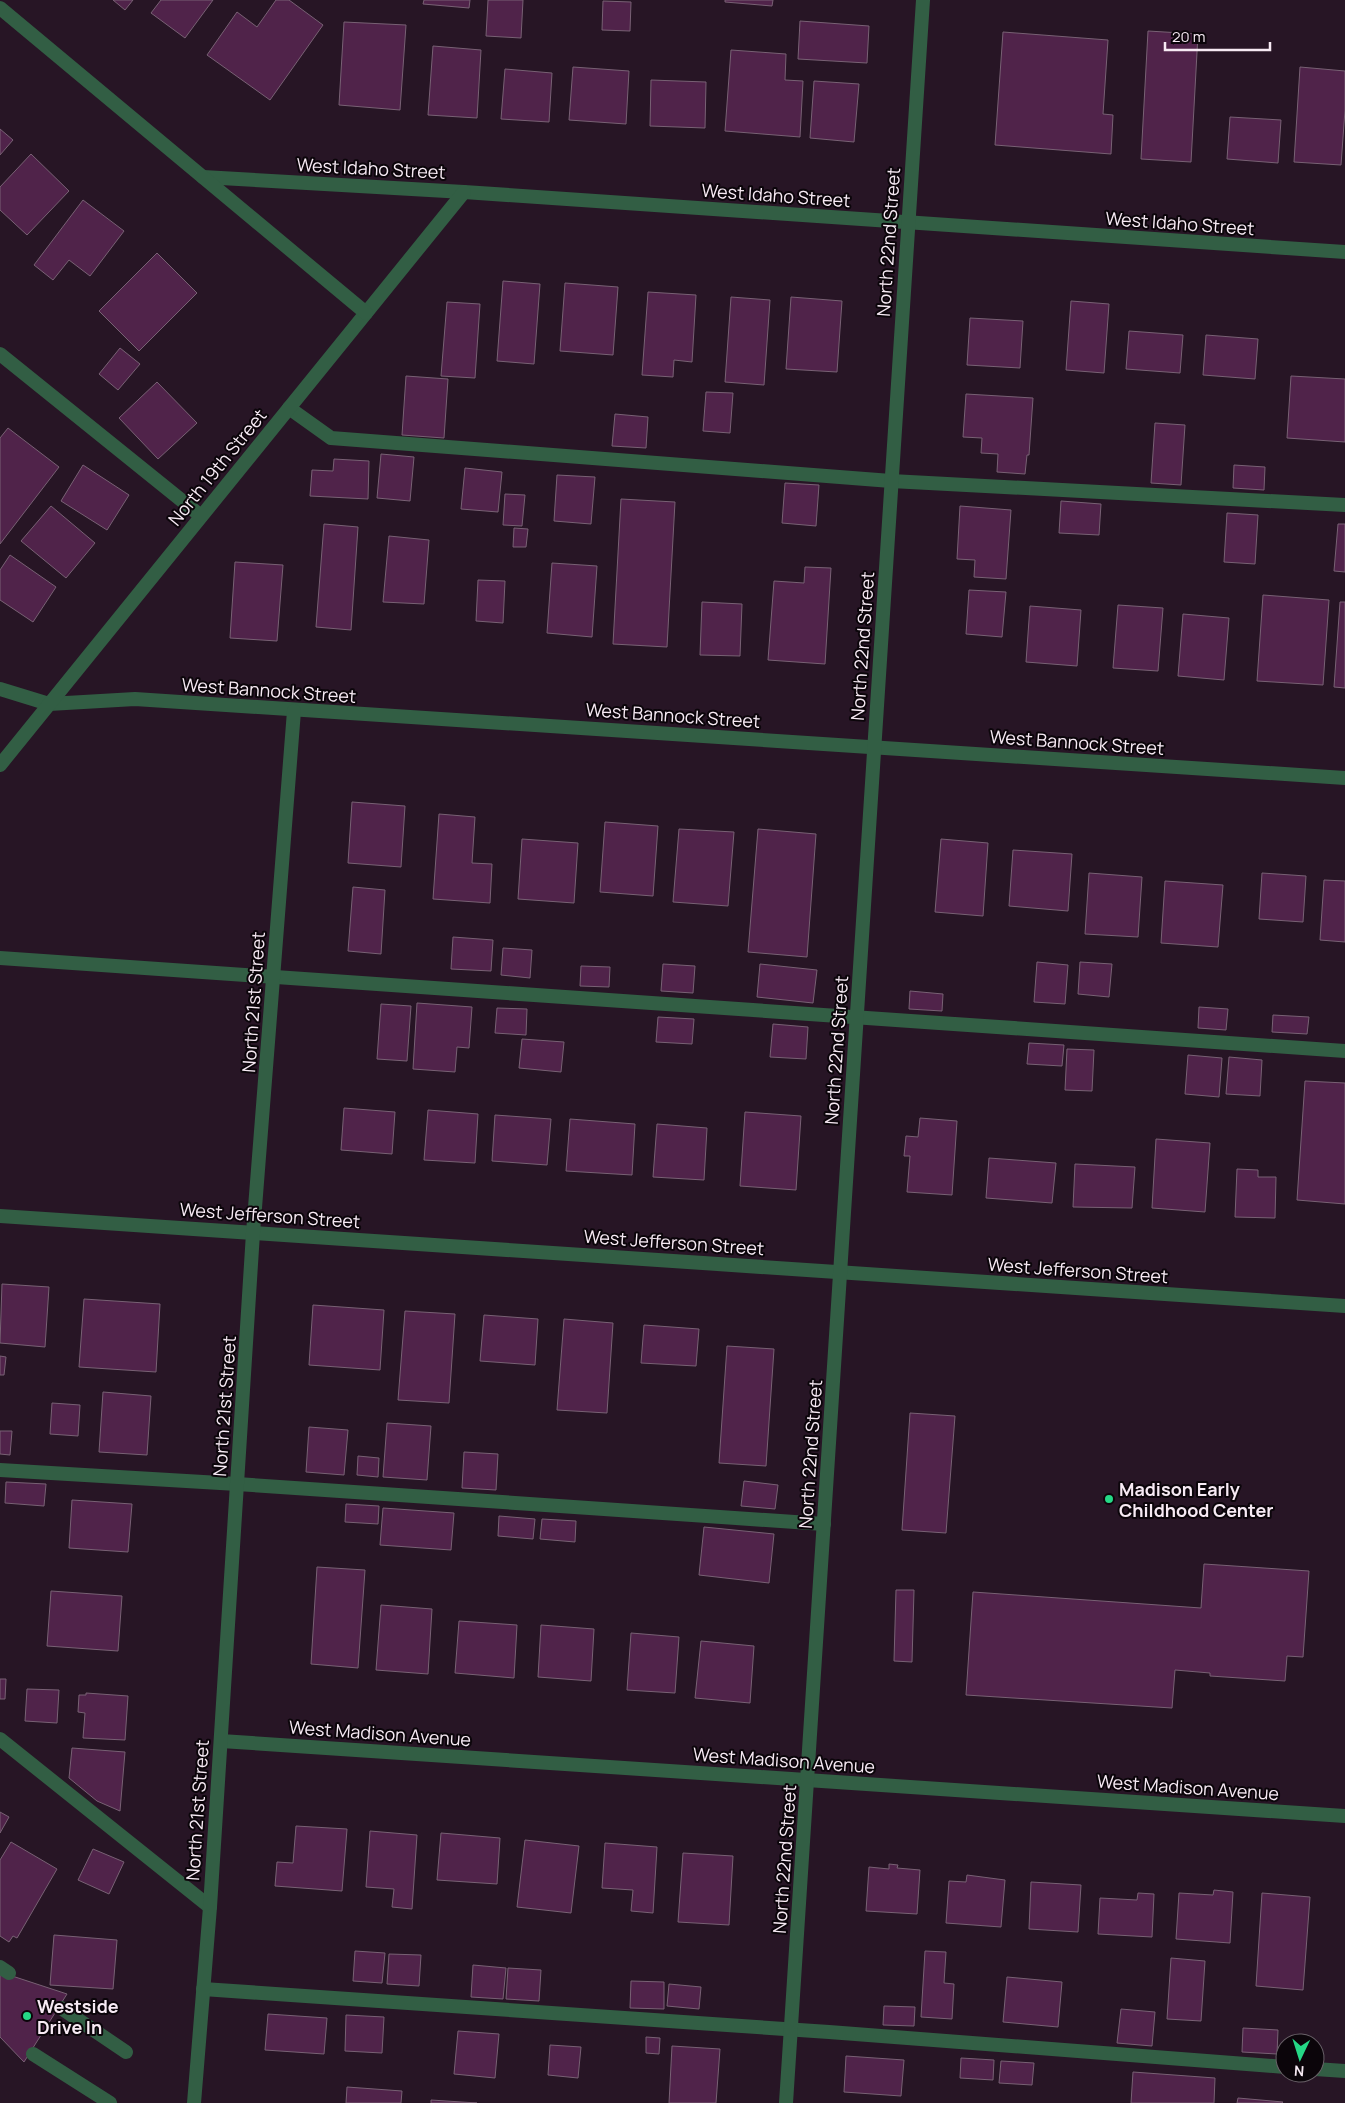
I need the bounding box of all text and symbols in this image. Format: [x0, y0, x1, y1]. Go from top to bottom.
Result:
scale bar [1165, 20, 1270, 52]
text: 20 m [1172, 26, 1205, 47]
street label: West Idaho Street [296, 152, 446, 184]
street label: North 22nd Street [871, 167, 905, 317]
street label: West Idaho Street [701, 178, 851, 212]
street label: West Idaho Street [1105, 206, 1255, 240]
street label: North 19th Street [163, 404, 271, 530]
street label: North 22nd Street [845, 571, 879, 721]
street label: West Bannock Street [181, 672, 357, 708]
street label: West Bannock Street [585, 697, 761, 733]
street label: West Bannock Street [989, 724, 1165, 760]
street label: North 21st Street [236, 931, 270, 1073]
street label: North 22nd Street [819, 975, 853, 1125]
street label: West Jefferson Street [179, 1197, 361, 1233]
street label: West Jefferson Street [583, 1224, 765, 1260]
street label: West Jefferson Street [987, 1252, 1169, 1288]
street label: North 21st Street [207, 1335, 241, 1477]
street label: North 22nd Street [793, 1379, 827, 1529]
place label: Madison Early Childhood Center [1119, 1477, 1273, 1522]
marker: Madison Early Childhood Center [1103, 1493, 1115, 1505]
street label: West Madison Avenue [288, 1715, 472, 1751]
street label: North 21st Street [180, 1739, 214, 1881]
street label: West Madison Avenue [692, 1742, 876, 1778]
street label: West Madison Avenue [1096, 1769, 1280, 1805]
street label: North 22nd Street [767, 1784, 801, 1934]
place label: Westside Drive In [37, 1994, 119, 2039]
marker: Westside Drive In [21, 2010, 33, 2022]
north arrow [1275, 2033, 1325, 2083]
text: N [1293, 2062, 1305, 2081]

